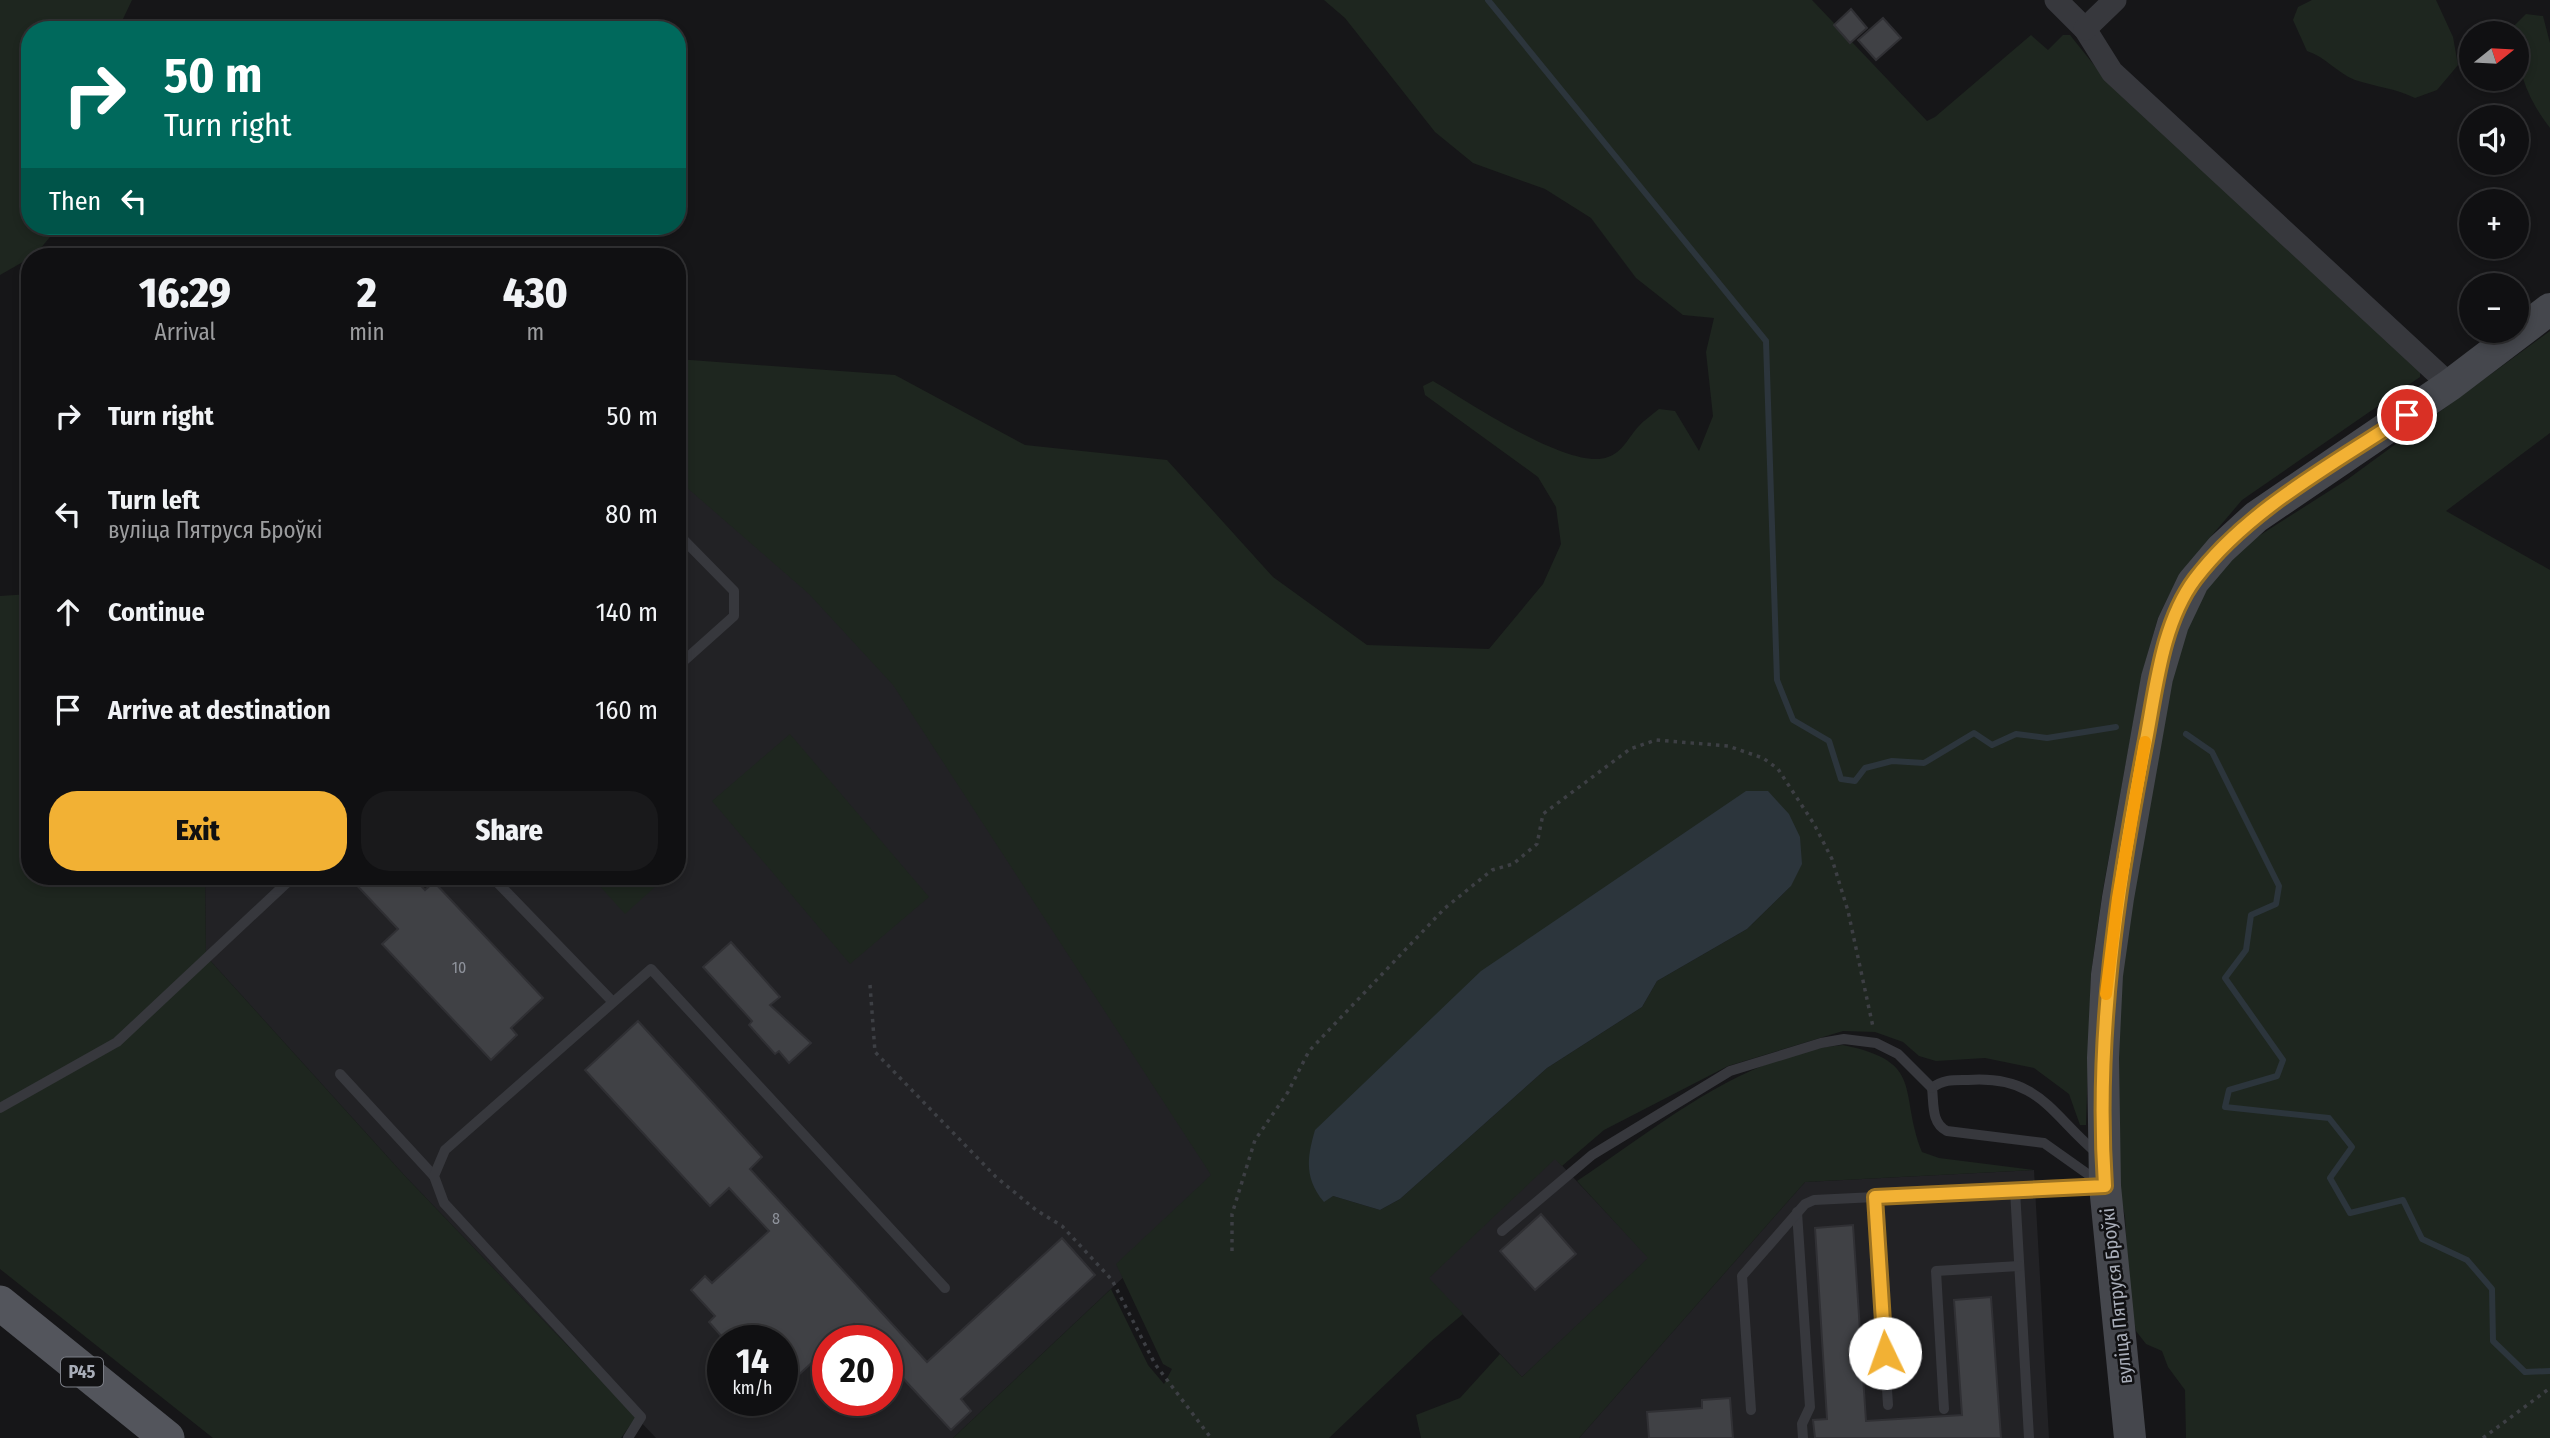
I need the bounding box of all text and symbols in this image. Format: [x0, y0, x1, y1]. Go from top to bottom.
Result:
north arrow [2459, 21, 2529, 91]
map controls [2459, 21, 2529, 343]
text: 50 m [164, 46, 262, 105]
icon: right [49, 49, 140, 140]
button: sound [2459, 105, 2529, 175]
text: Turn right [164, 106, 291, 144]
icon: left [115, 182, 153, 220]
text: Then [49, 186, 101, 217]
button: + [2459, 189, 2529, 259]
text: 16:29 [139, 268, 231, 318]
text: 2 [357, 268, 377, 318]
text: 430 [503, 268, 568, 318]
button: − [2459, 273, 2529, 343]
text: Arrival [155, 318, 216, 346]
text: min [349, 318, 385, 346]
text: m [527, 318, 544, 346]
pin [2377, 385, 2437, 445]
icon: arrive [2388, 396, 2426, 434]
icon: right [49, 397, 87, 435]
text: Turn right [108, 401, 214, 432]
text: 50 m [606, 401, 658, 432]
text: Turn left [108, 485, 200, 516]
icon: left [49, 495, 87, 533]
text: 80 m [605, 499, 658, 530]
text: вуліца Пятруся Броўкі [108, 516, 322, 544]
icon: ahead [49, 593, 87, 631]
text: Continue [108, 597, 205, 628]
text: 140 m [596, 597, 658, 628]
icon: arrive [49, 691, 87, 729]
text: Arrive at destination [108, 695, 331, 726]
text: 160 m [595, 695, 658, 726]
button: Exit [49, 791, 347, 871]
button: Share [361, 791, 658, 871]
house number: 10 [452, 958, 466, 977]
street label: вуліца Пятруся Броўкі [2096, 1207, 2137, 1385]
house number: 8 [772, 1209, 780, 1228]
position arrow [1848, 1316, 1922, 1390]
speed limit sign: 20 [812, 1325, 903, 1416]
text: 14 [736, 1340, 769, 1382]
road number: Р45 [61, 1358, 103, 1386]
text: km/h [732, 1377, 773, 1399]

